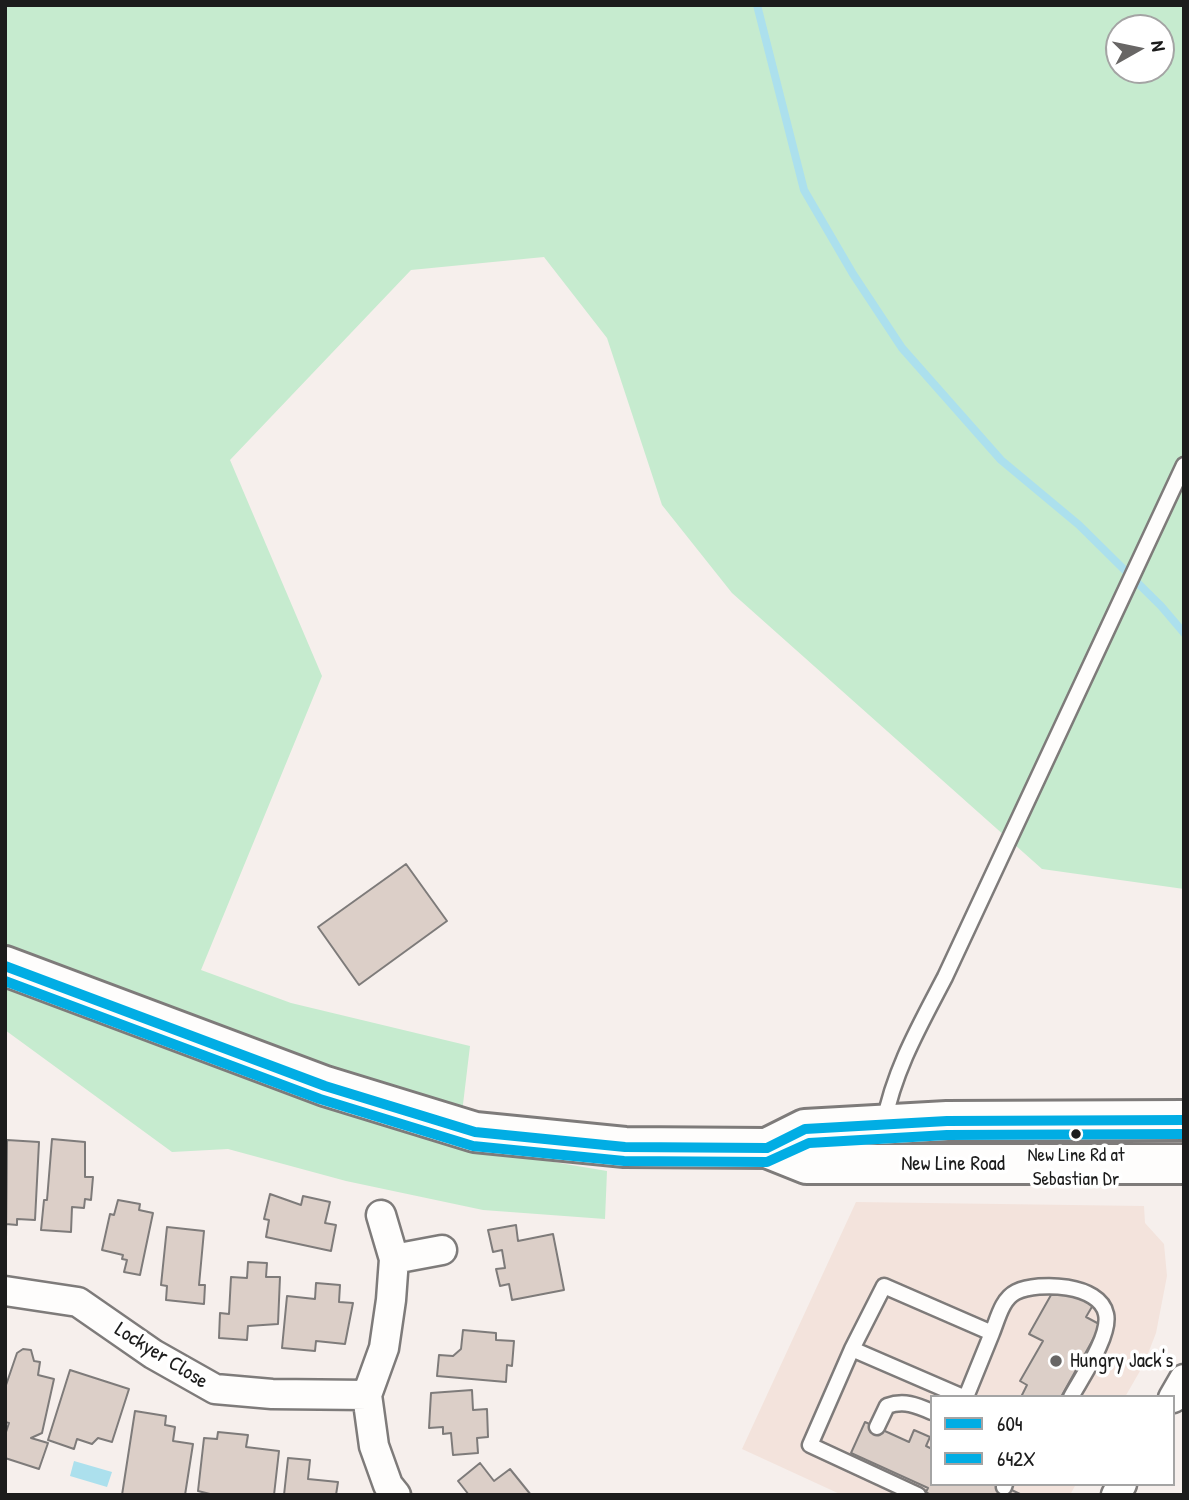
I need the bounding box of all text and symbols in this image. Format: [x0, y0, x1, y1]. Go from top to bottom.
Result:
north arrow [1105, 14, 1175, 84]
text: N [1145, 39, 1172, 53]
marker: New Line Rd at Sebastian Dr [1069, 1127, 1083, 1141]
place label: New Line Rd at Sebastian Dr [1027, 1145, 1125, 1189]
street label: New Line Road [901, 1151, 1005, 1177]
street label: Lockyer Close [110, 1317, 212, 1395]
place label: Hungry Jack's [1070, 1348, 1173, 1374]
marker: Hungry Jack's [1048, 1353, 1064, 1369]
legend [930, 1395, 1175, 1486]
text: 604 [997, 1409, 1023, 1438]
text: 642X [997, 1444, 1036, 1473]

